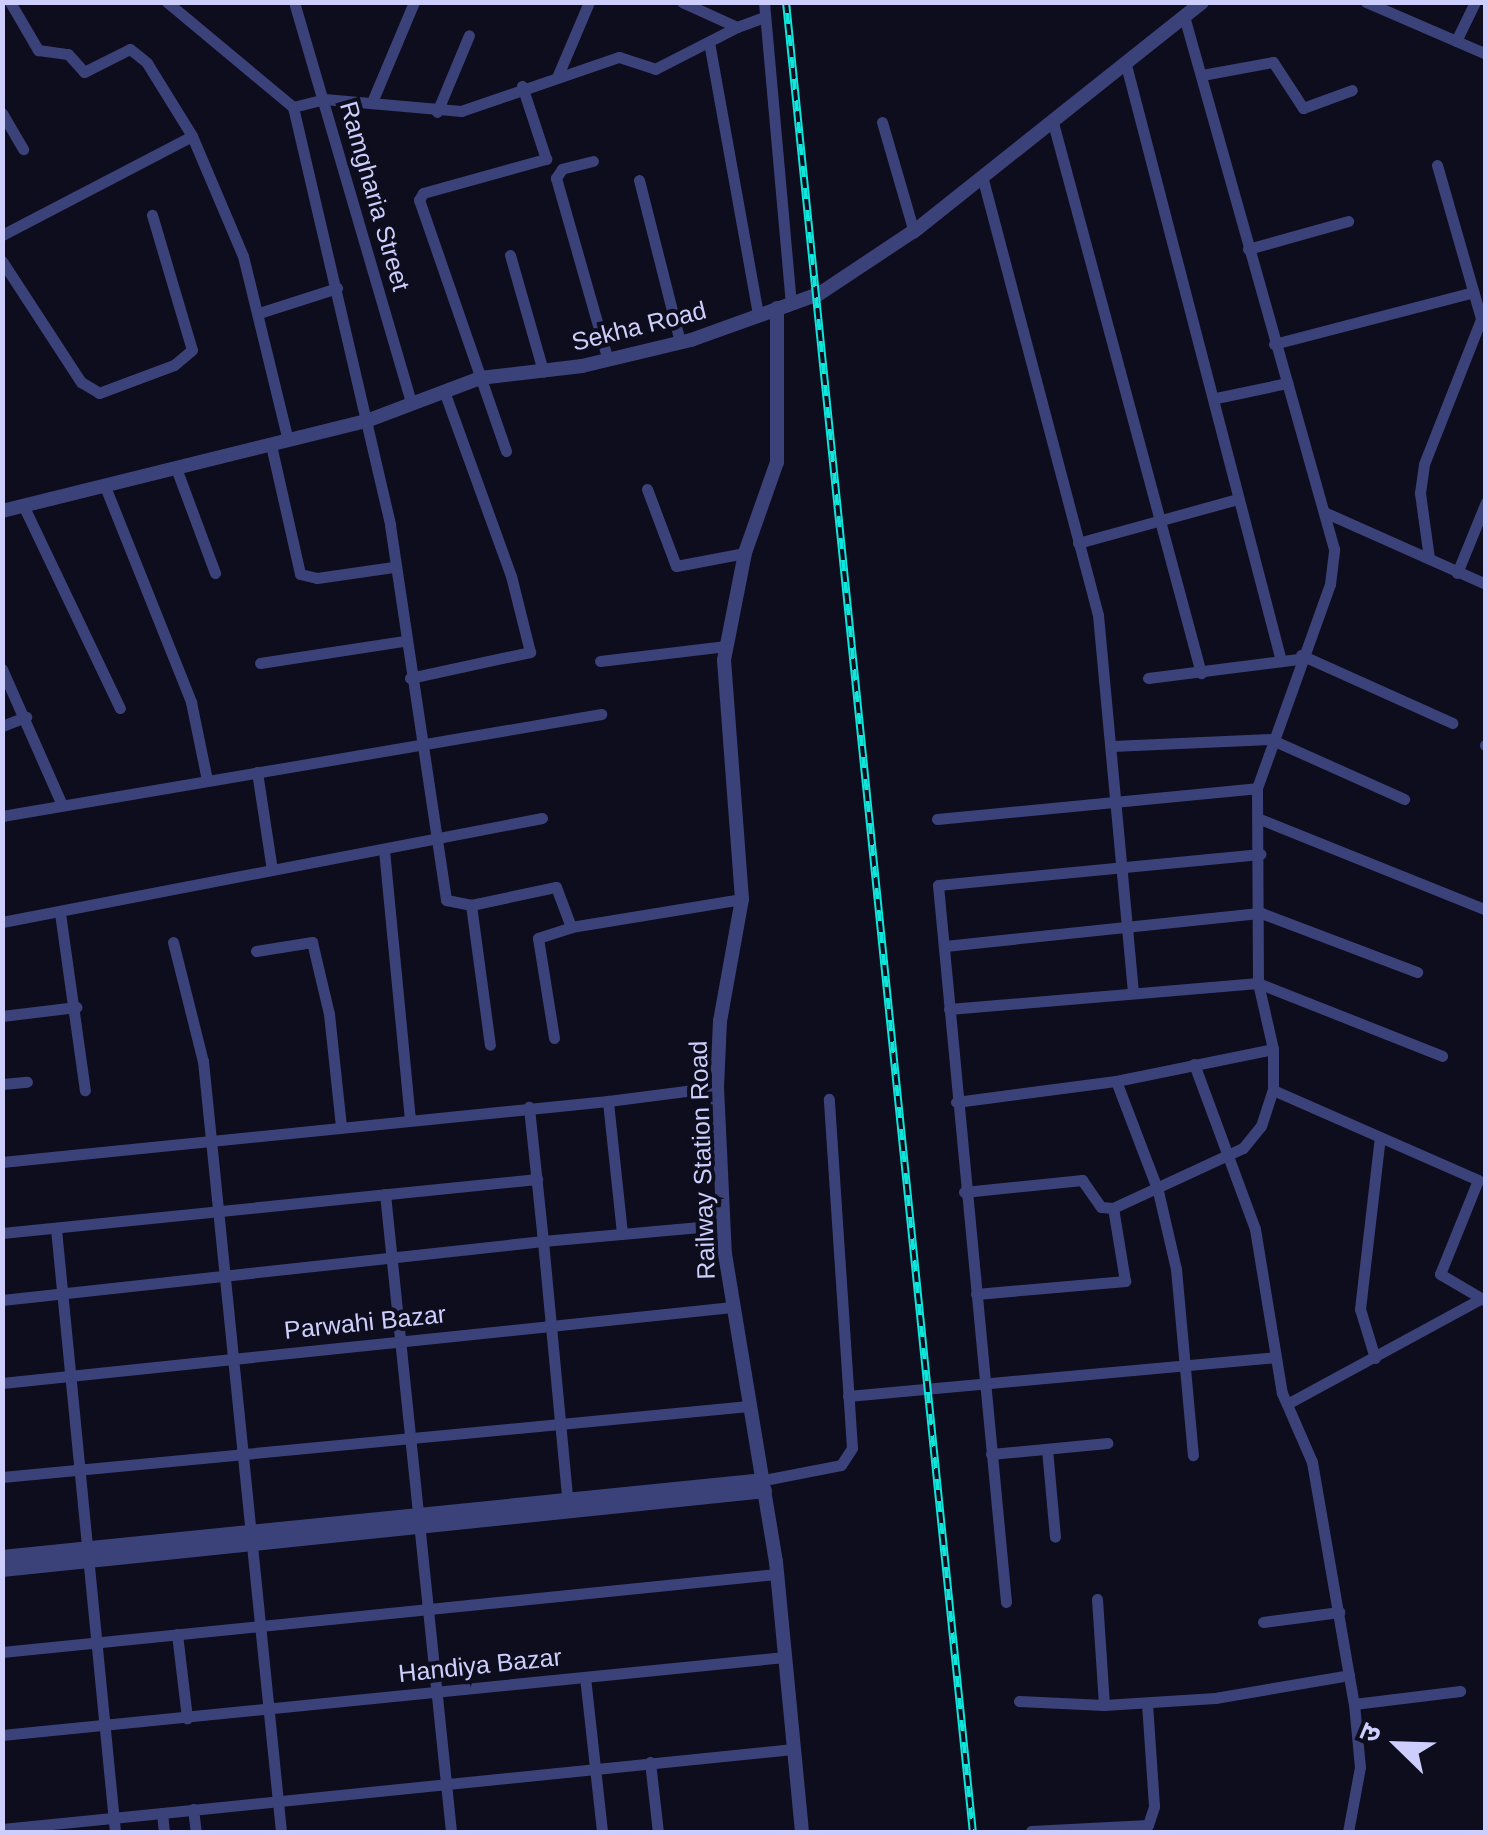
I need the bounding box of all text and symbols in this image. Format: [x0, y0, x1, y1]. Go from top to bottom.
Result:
street label: Ramgharia Street [334, 98, 416, 294]
street label: Sekha Road [569, 295, 709, 357]
street label: Railway Station Road [683, 1040, 721, 1280]
street label: Parwahi Bazar [283, 1299, 447, 1345]
street label: Handiya Bazar [397, 1642, 563, 1688]
north arrow [1348, 1695, 1448, 1795]
text: उ [1352, 1719, 1387, 1747]

